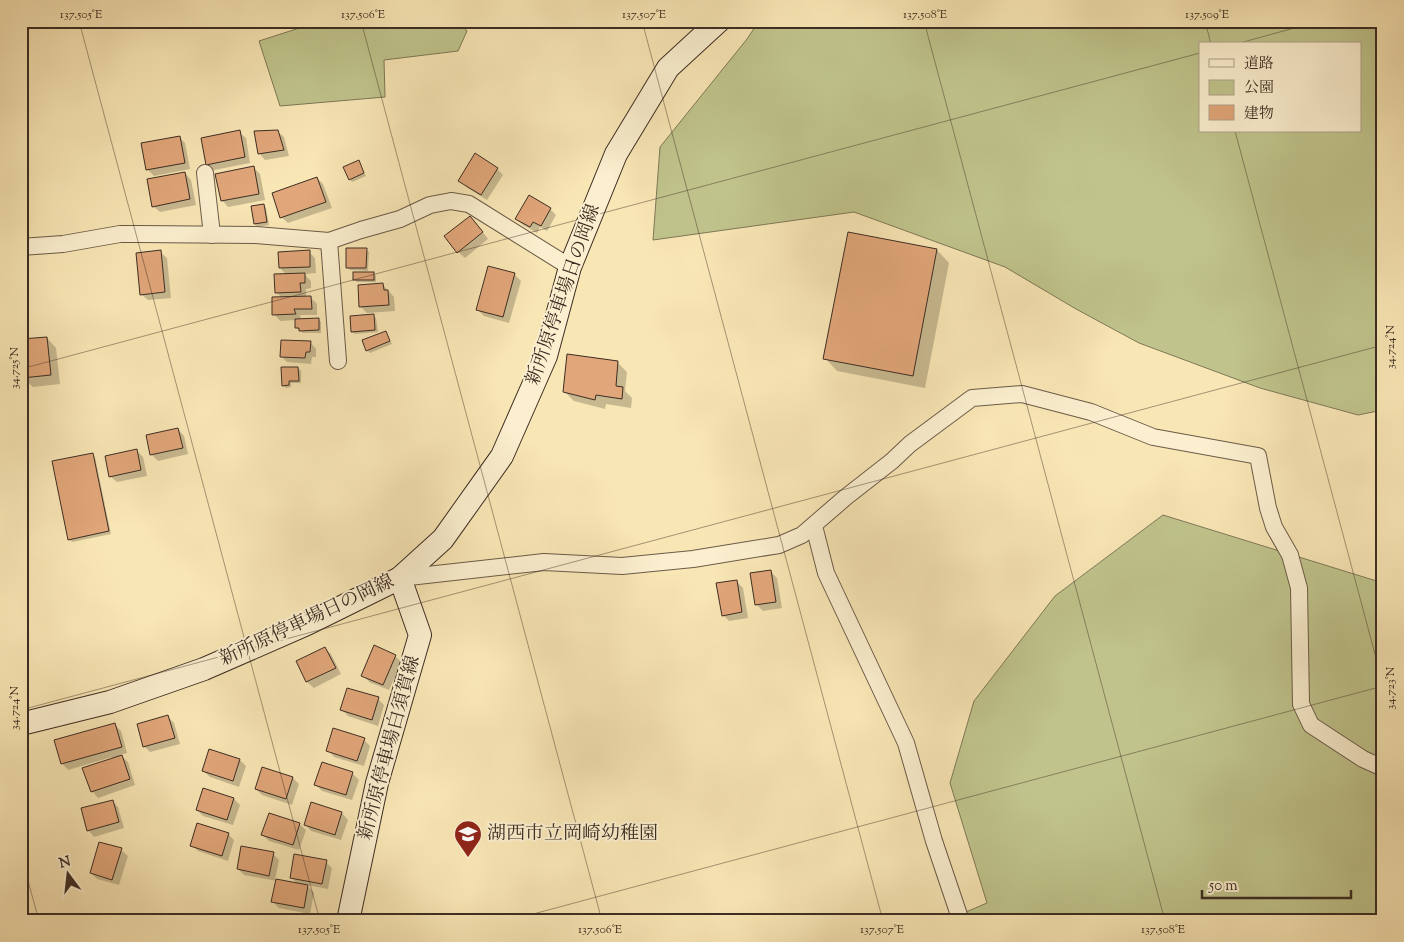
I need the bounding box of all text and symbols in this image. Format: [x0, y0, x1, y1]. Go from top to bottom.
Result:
text: 137.505°E [60, 6, 103, 24]
text: 137.506°E [341, 6, 386, 24]
text: 137.507°E [622, 6, 667, 24]
text: 137.508°E [903, 6, 948, 24]
text: 137.509°E [1185, 6, 1230, 24]
legend [1199, 42, 1362, 132]
text: 道路 [1244, 54, 1274, 75]
text: 公園 [1244, 78, 1274, 99]
text: 建物 [1244, 104, 1274, 125]
street label: 新所原停車場日の岡線 [520, 201, 608, 389]
text: 34.724°N [1382, 325, 1400, 369]
text: 34.725°N [6, 346, 24, 389]
street label: 新所原停車場日の岡線 [215, 569, 399, 673]
street label: 新所原停車場白須賀線 [352, 653, 428, 843]
text: 34.723°N [1382, 666, 1400, 709]
text: 34.724°N [6, 686, 24, 730]
school or university icon: 湖西市立岡崎幼稚園 [453, 819, 483, 858]
place label: 湖西市立岡崎幼稚園 [487, 821, 658, 848]
north arrow [42, 850, 92, 900]
text: N [57, 852, 73, 874]
scale bar [1202, 867, 1350, 899]
text: 50 m [1208, 876, 1238, 897]
text: 137.505°E [298, 921, 341, 939]
text: 137.506°E [578, 921, 623, 939]
text: 137.507°E [860, 921, 905, 939]
text: 137.508°E [1141, 921, 1186, 939]

